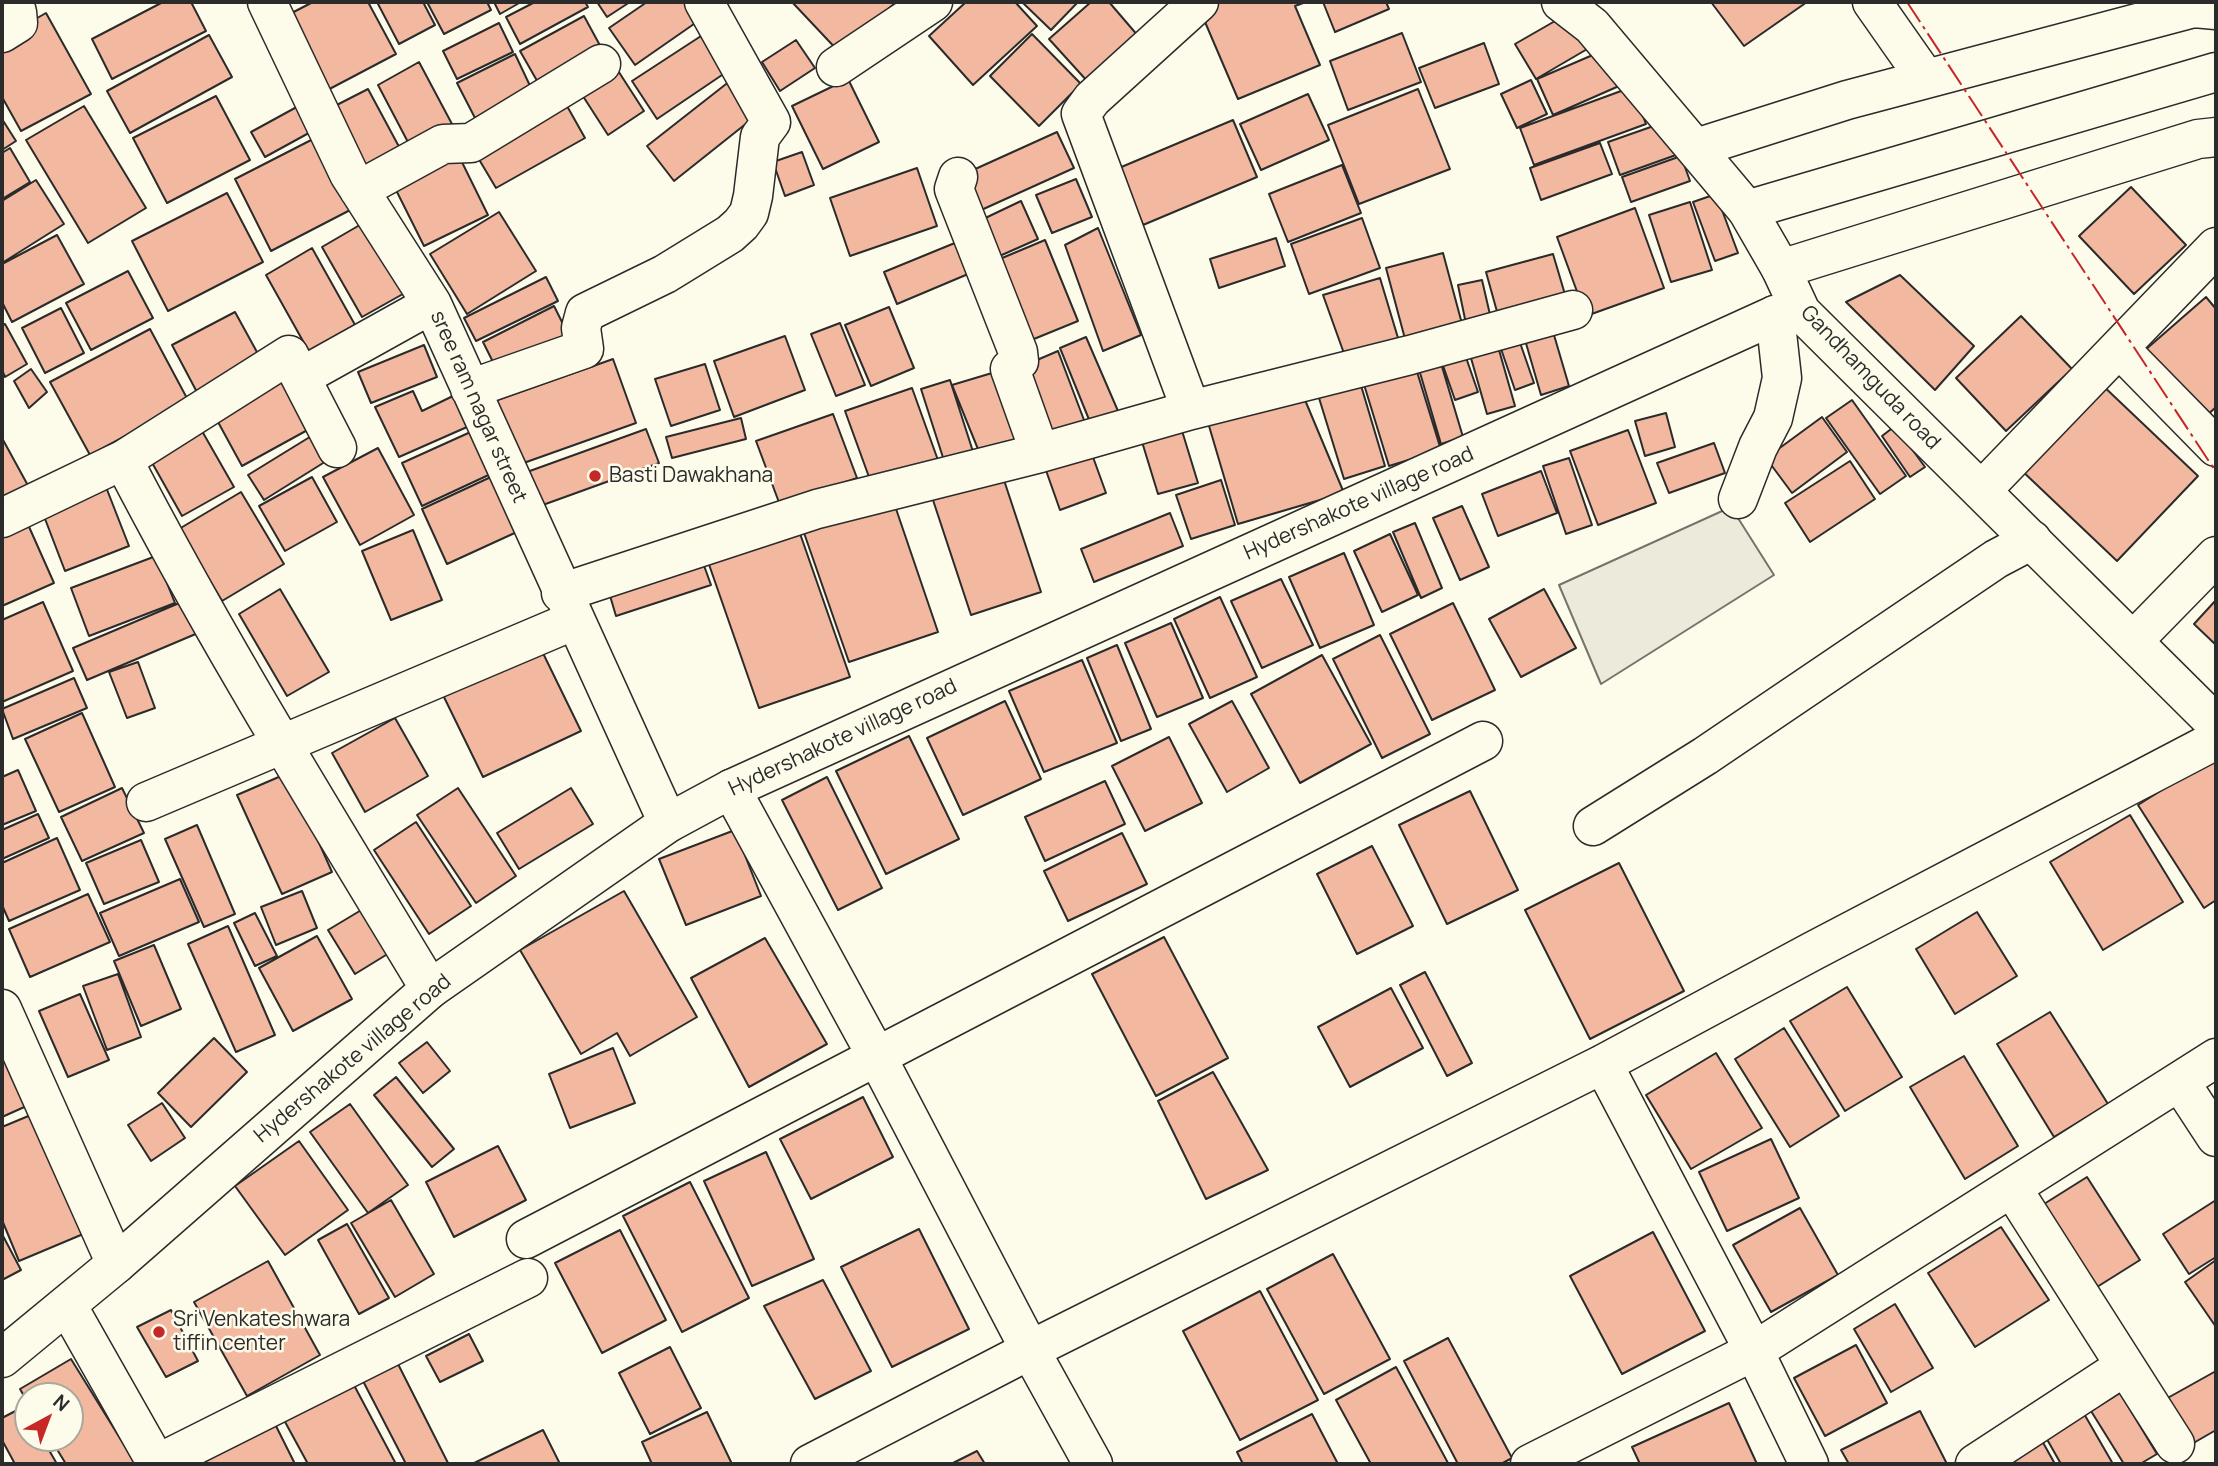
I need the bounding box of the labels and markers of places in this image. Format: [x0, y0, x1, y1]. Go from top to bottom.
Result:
place label: Basti Dawakhana [609, 463, 773, 489]
marker: Basti Dawakhana [587, 468, 603, 484]
place label: Sri Venkateshwara tiffin center [173, 1307, 350, 1357]
marker: Sri Venkateshwara tiffin center [151, 1324, 167, 1340]

